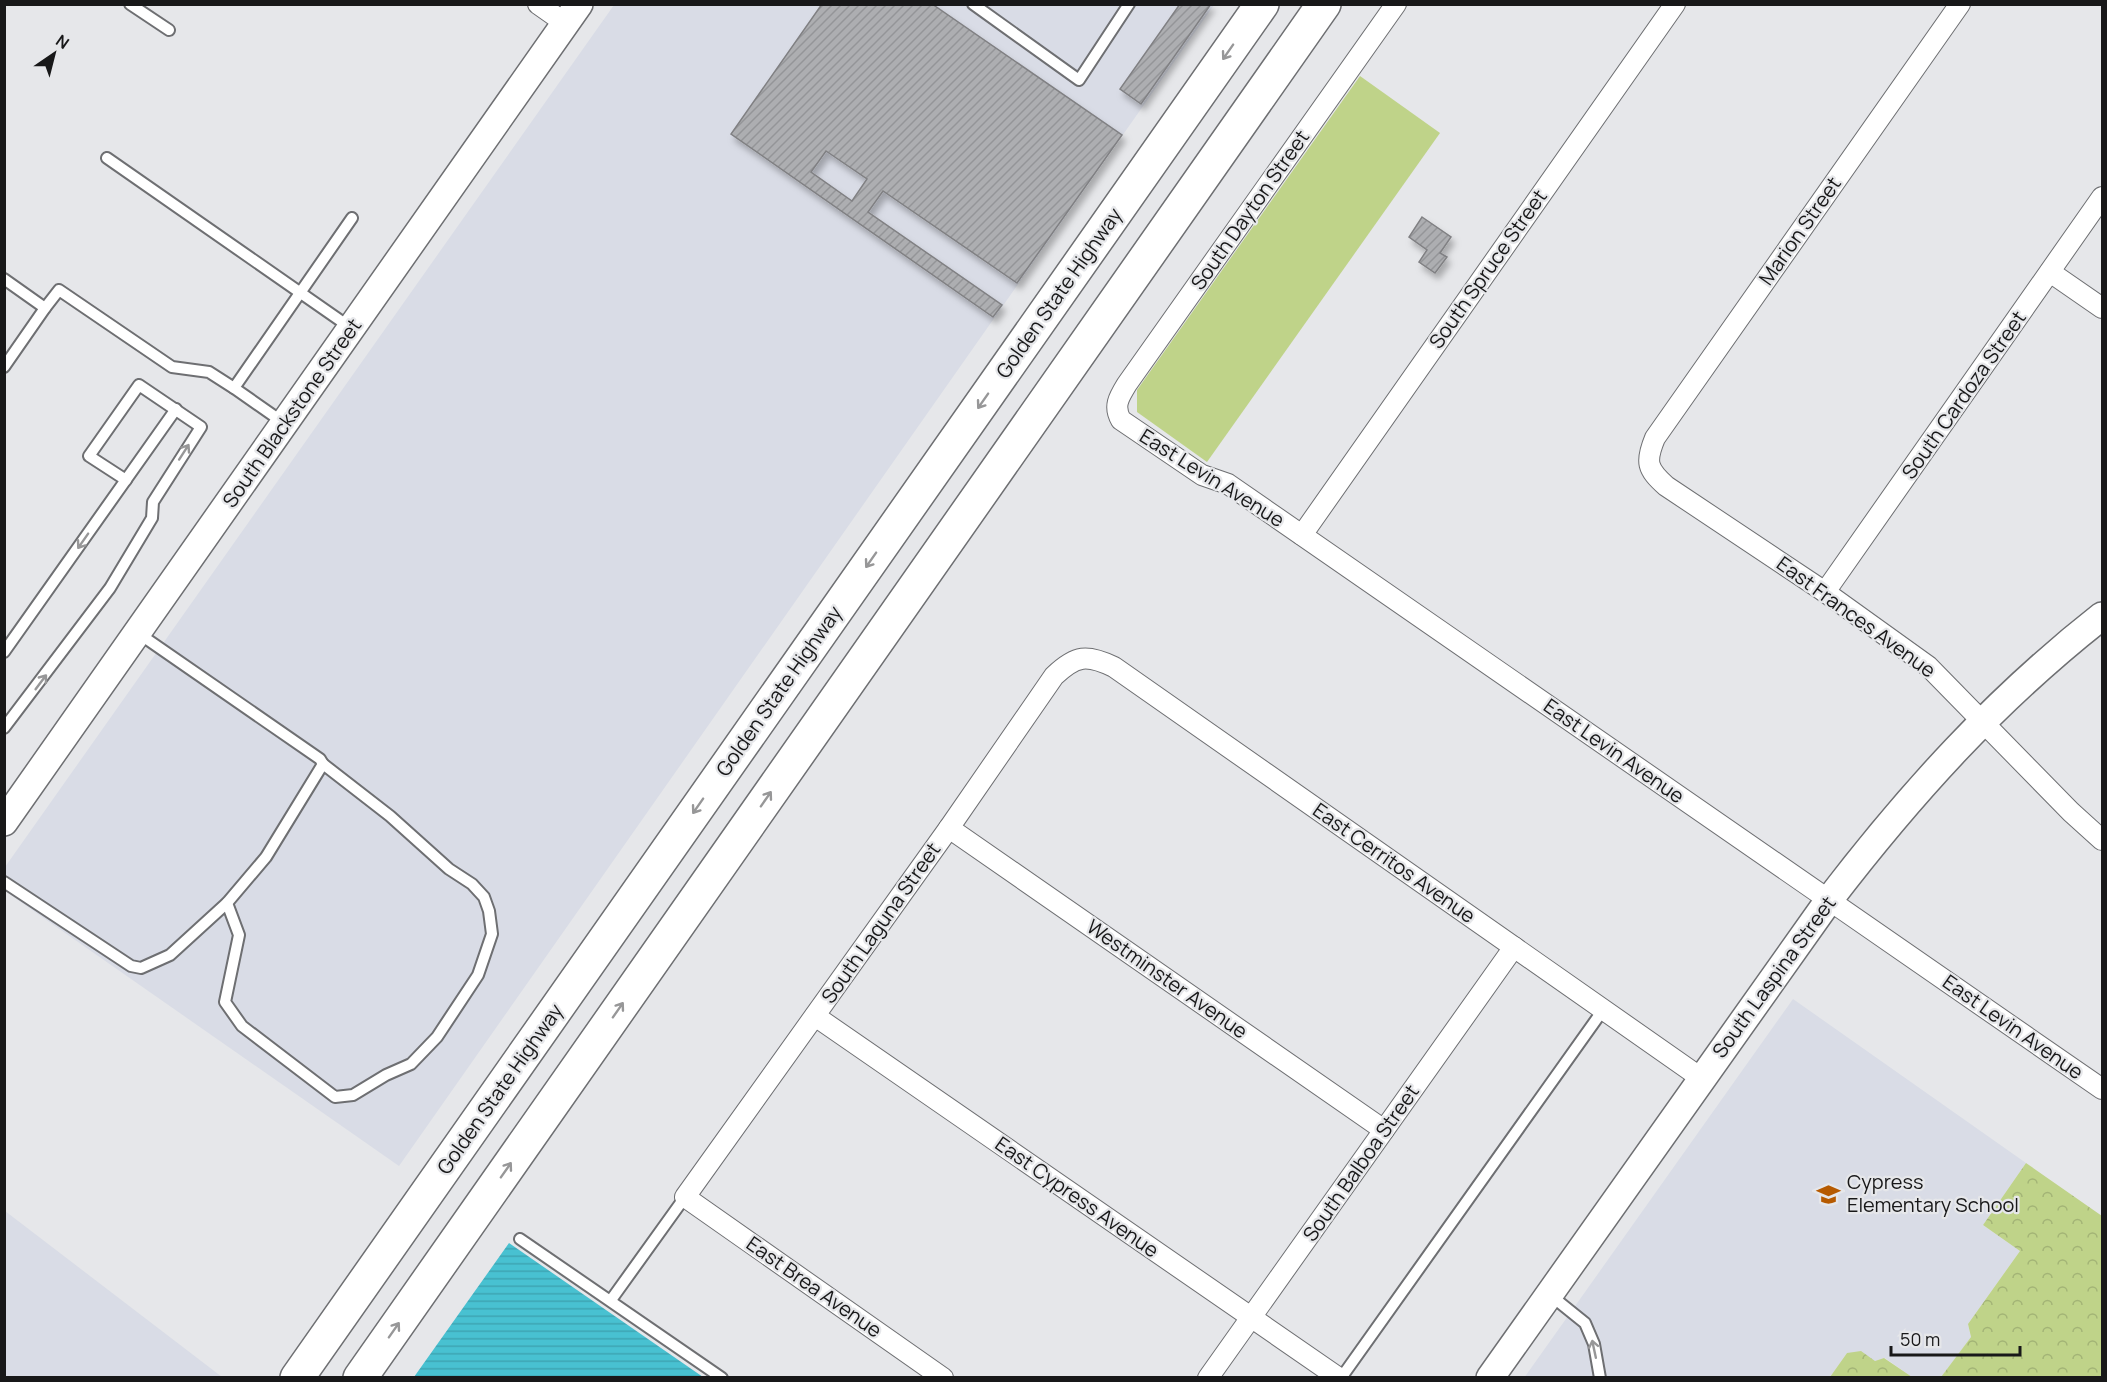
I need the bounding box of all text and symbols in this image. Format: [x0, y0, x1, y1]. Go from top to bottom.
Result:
north arrow [24, 24, 84, 84]
text: N [52, 29, 74, 54]
one-way arrow [1222, 44, 1234, 60]
street label: South Dayton Street [1184, 124, 1315, 295]
street label: Marion Street [1752, 171, 1847, 290]
street label: South Spruce Street [1423, 184, 1553, 354]
street label: Golden State Highway [989, 202, 1128, 383]
street label: South Cardoza Street [1895, 305, 2032, 484]
street label: South Blackstone Street [216, 313, 367, 513]
one-way arrow [977, 392, 989, 409]
street label: East Levin Avenue [1135, 422, 1290, 533]
one-way arrow [178, 444, 191, 461]
one-way arrow [77, 532, 89, 549]
street label: East Frances Avenue [1771, 550, 1941, 683]
one-way arrow [865, 552, 877, 568]
street label: Golden State Highway [709, 600, 848, 781]
one-way arrow [34, 674, 47, 690]
street label: East Levin Avenue [1539, 692, 1690, 809]
one-way arrow [760, 792, 772, 808]
street label: East Cerritos Avenue [1308, 796, 1481, 929]
one-way arrow [692, 797, 704, 814]
street label: South Laguna Street [815, 837, 946, 1009]
street label: South Laspina Street [1706, 890, 1842, 1063]
street label: Westminster Avenue [1081, 913, 1253, 1044]
street label: East Levin Avenue [1938, 968, 2089, 1085]
street label: Golden State Highway [430, 998, 569, 1179]
one-way arrow [612, 1003, 624, 1019]
street label: South Balboa Street [1296, 1079, 1425, 1246]
street label: East Cypress Avenue [990, 1130, 1164, 1263]
one-way arrow [500, 1162, 512, 1179]
place label: Cypress Elementary School [1847, 1168, 2019, 1218]
school or university icon: Cypress Elementary School [1816, 1181, 1842, 1207]
street label: East Brea Avenue [741, 1230, 887, 1343]
scale bar [1891, 1319, 2020, 1357]
one-way arrow [388, 1322, 400, 1338]
text: 50 m [1900, 1327, 1940, 1351]
one-way arrow [1588, 1340, 1600, 1359]

